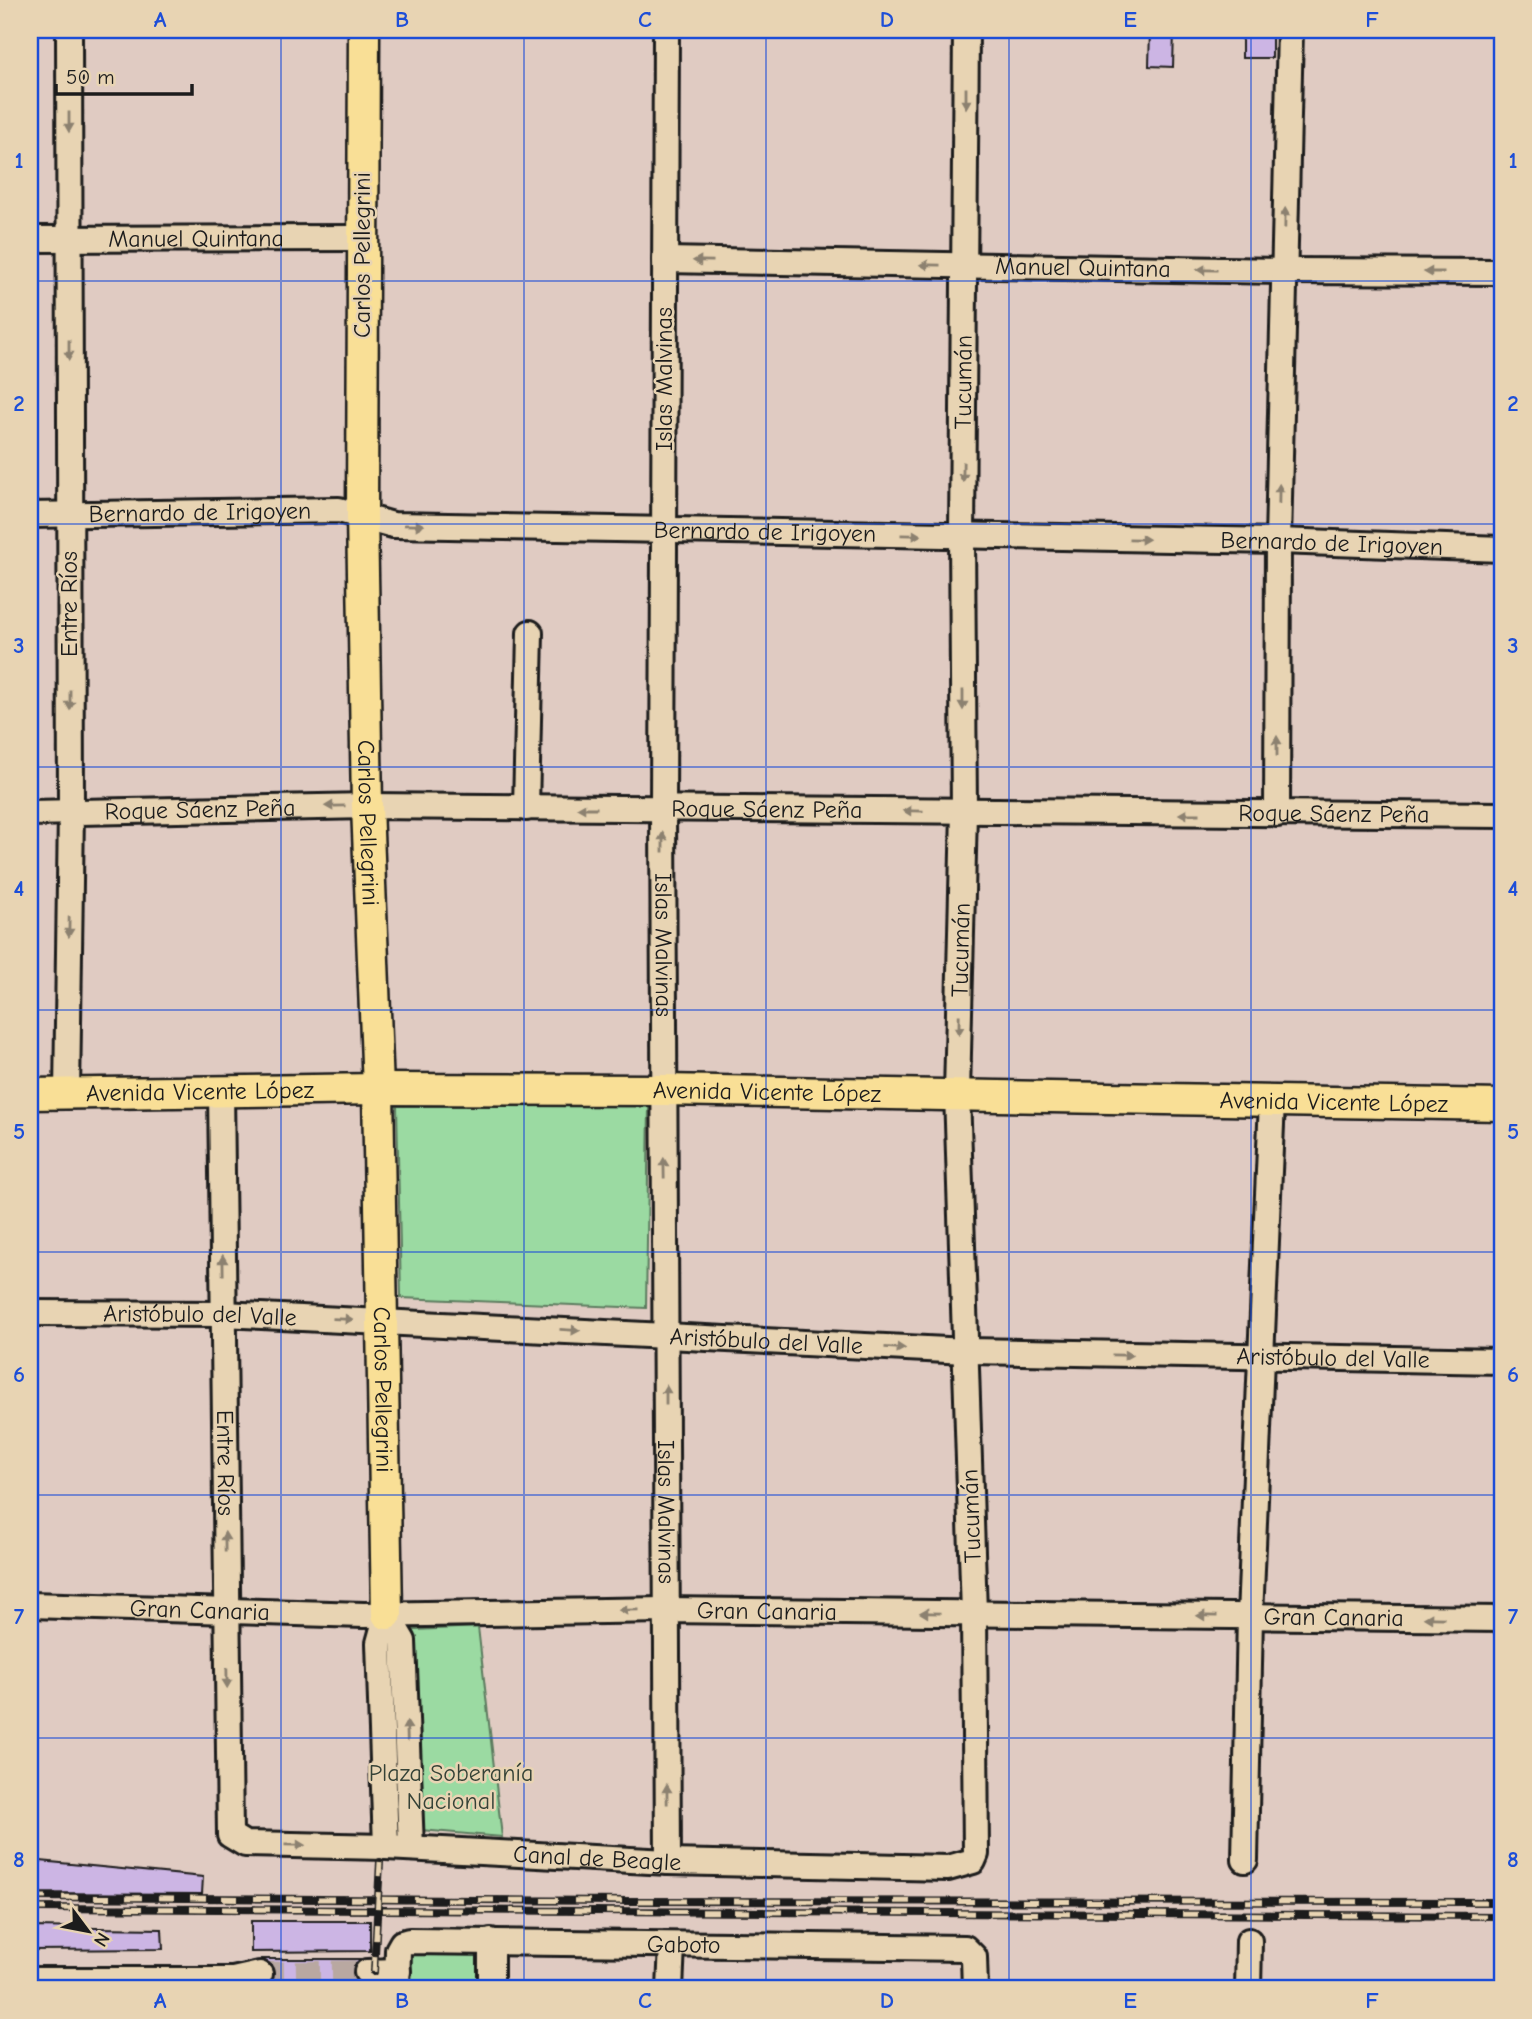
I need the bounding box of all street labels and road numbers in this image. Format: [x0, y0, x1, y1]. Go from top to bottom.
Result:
street label: Carlos Pellegrini [348, 172, 376, 338]
street label: Manuel Quintana [108, 224, 284, 253]
street label: Manuel Quintana [995, 252, 1171, 283]
street label: Islas Malvinas [650, 307, 678, 451]
street label: Tucumán [949, 335, 978, 429]
street label: Bernardo de Irigoyen [88, 496, 311, 528]
street label: Bernardo de Irigoyen [653, 516, 876, 548]
street label: Bernardo de Irigoyen [1220, 526, 1443, 561]
street label: Entre Ríos [55, 551, 83, 657]
street label: Carlos Pellegrini [352, 740, 385, 906]
street label: Roque Sáenz Peña [104, 793, 296, 825]
street label: Roque Sáenz Peña [671, 794, 863, 824]
street label: Roque Sáenz Peña [1238, 799, 1430, 828]
street label: Islas Malvinas [649, 873, 678, 1017]
street label: Tucumán [945, 903, 976, 997]
street label: Avenida Vicente López [86, 1076, 315, 1107]
street label: Avenida Vicente López [653, 1076, 882, 1108]
street label: Avenida Vicente López [1219, 1086, 1449, 1118]
street label: Aristóbulo del Valle [103, 1299, 297, 1332]
street label: Carlos Pellegrini [368, 1306, 399, 1473]
street label: Aristóbulo del Valle [669, 1322, 864, 1360]
street label: Aristóbulo del Valle [1236, 1342, 1430, 1374]
street label: Entre Ríos [211, 1410, 240, 1516]
street label: Islas Malvinas [652, 1440, 681, 1584]
street label: Tucumán [955, 1468, 987, 1564]
street label: Gran Canaria [129, 1594, 270, 1626]
street label: Gran Canaria [697, 1596, 837, 1626]
street label: Gran Canaria [1264, 1602, 1404, 1632]
street label: Canal de Beagle [512, 1840, 681, 1876]
street label: Gaboto [647, 1930, 721, 1959]

